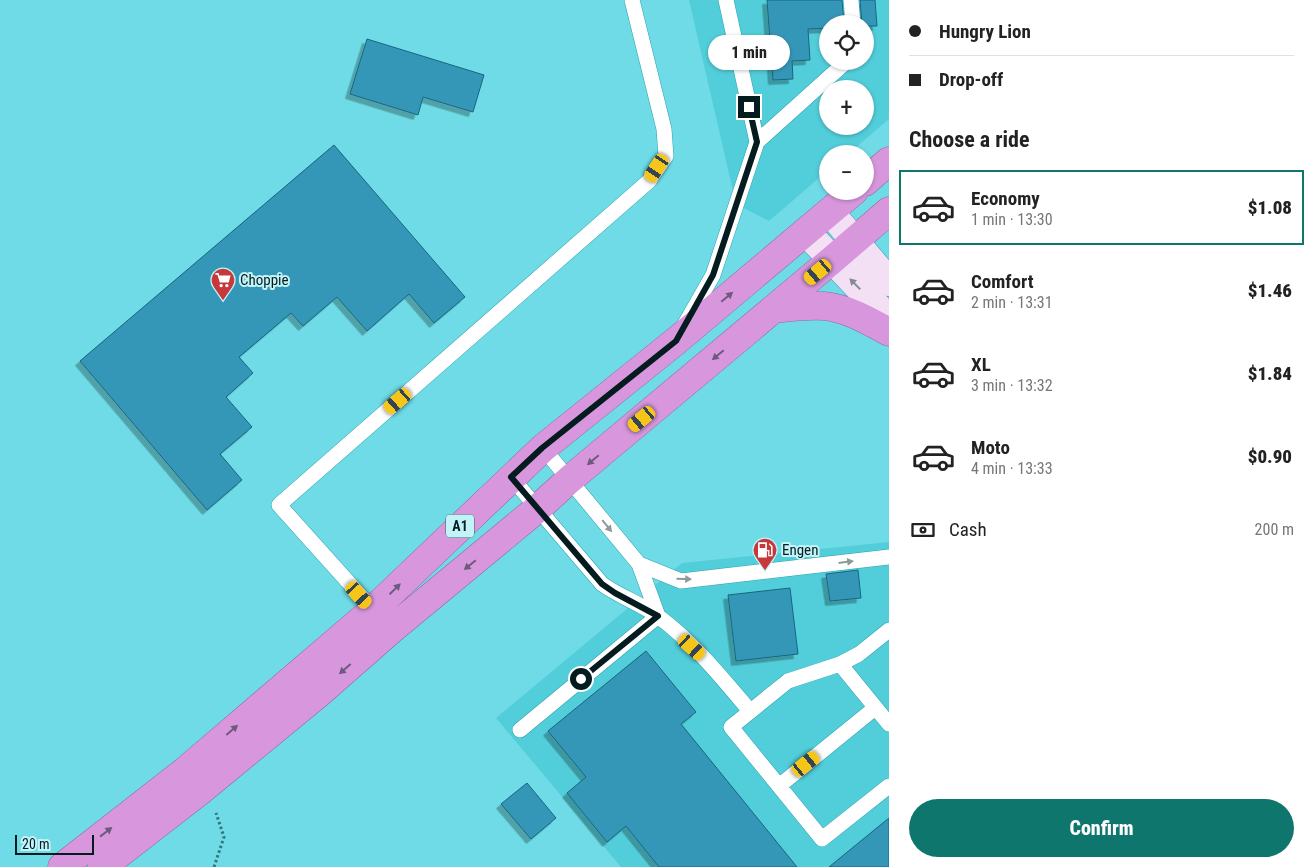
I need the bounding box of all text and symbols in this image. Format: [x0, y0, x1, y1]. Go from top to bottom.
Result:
map controls [819, 15, 874, 200]
button: locate [819, 15, 874, 70]
text: Hungry Lion [939, 20, 1031, 43]
callout: 1 min [708, 34, 790, 70]
text: 1 min [731, 43, 767, 62]
text: Drop-off [939, 68, 1003, 91]
button: + [819, 80, 874, 135]
route end [738, 96, 760, 118]
text: Choose a ride [909, 127, 1030, 152]
button: − [819, 145, 874, 200]
car [642, 151, 671, 185]
icon: car [911, 185, 956, 230]
text: Economy [971, 187, 1040, 210]
text: $1.08 [1248, 196, 1292, 219]
text: 1 min · 13:30 [971, 210, 1053, 229]
car [801, 257, 834, 287]
supermarket icon: Choppie [210, 267, 236, 301]
icon: car [911, 268, 956, 313]
text: Comfort [971, 270, 1034, 293]
place label: Choppie [240, 271, 289, 289]
one-way arrow [849, 278, 861, 290]
text: $1.46 [1248, 279, 1292, 302]
one-way arrow [720, 292, 733, 303]
text: 2 min · 13:31 [971, 293, 1053, 312]
one-way arrow [712, 350, 725, 361]
icon: car [911, 351, 956, 396]
text: XL [971, 353, 991, 376]
text: $1.84 [1248, 362, 1292, 385]
text: 3 min · 13:32 [971, 376, 1053, 395]
car [381, 385, 414, 417]
car [625, 404, 658, 434]
icon: car [911, 434, 956, 479]
text: Moto [971, 436, 1010, 459]
text: $0.90 [1248, 445, 1292, 468]
one-way arrow [587, 454, 600, 465]
text: 4 min · 13:33 [971, 459, 1053, 478]
road number: A1 [446, 514, 474, 538]
icon: cash [909, 516, 937, 544]
text: Cash [949, 518, 987, 541]
one-way arrow [602, 519, 613, 532]
text: 200 m [1255, 520, 1294, 539]
fuel station icon: Engen [752, 537, 778, 571]
place label: Engen [782, 541, 818, 559]
one-way arrow [838, 558, 854, 566]
one-way arrow [463, 559, 476, 570]
one-way arrow [677, 575, 693, 583]
car [343, 579, 374, 611]
one-way arrow [388, 583, 400, 595]
car [675, 631, 708, 663]
one-way arrow [339, 664, 352, 675]
route start [570, 668, 592, 690]
one-way arrow [226, 724, 238, 736]
car [789, 749, 822, 779]
button: Confirm [909, 799, 1294, 857]
one-way arrow [99, 827, 112, 838]
scale bar [15, 832, 94, 855]
text: 20 m [22, 836, 50, 852]

